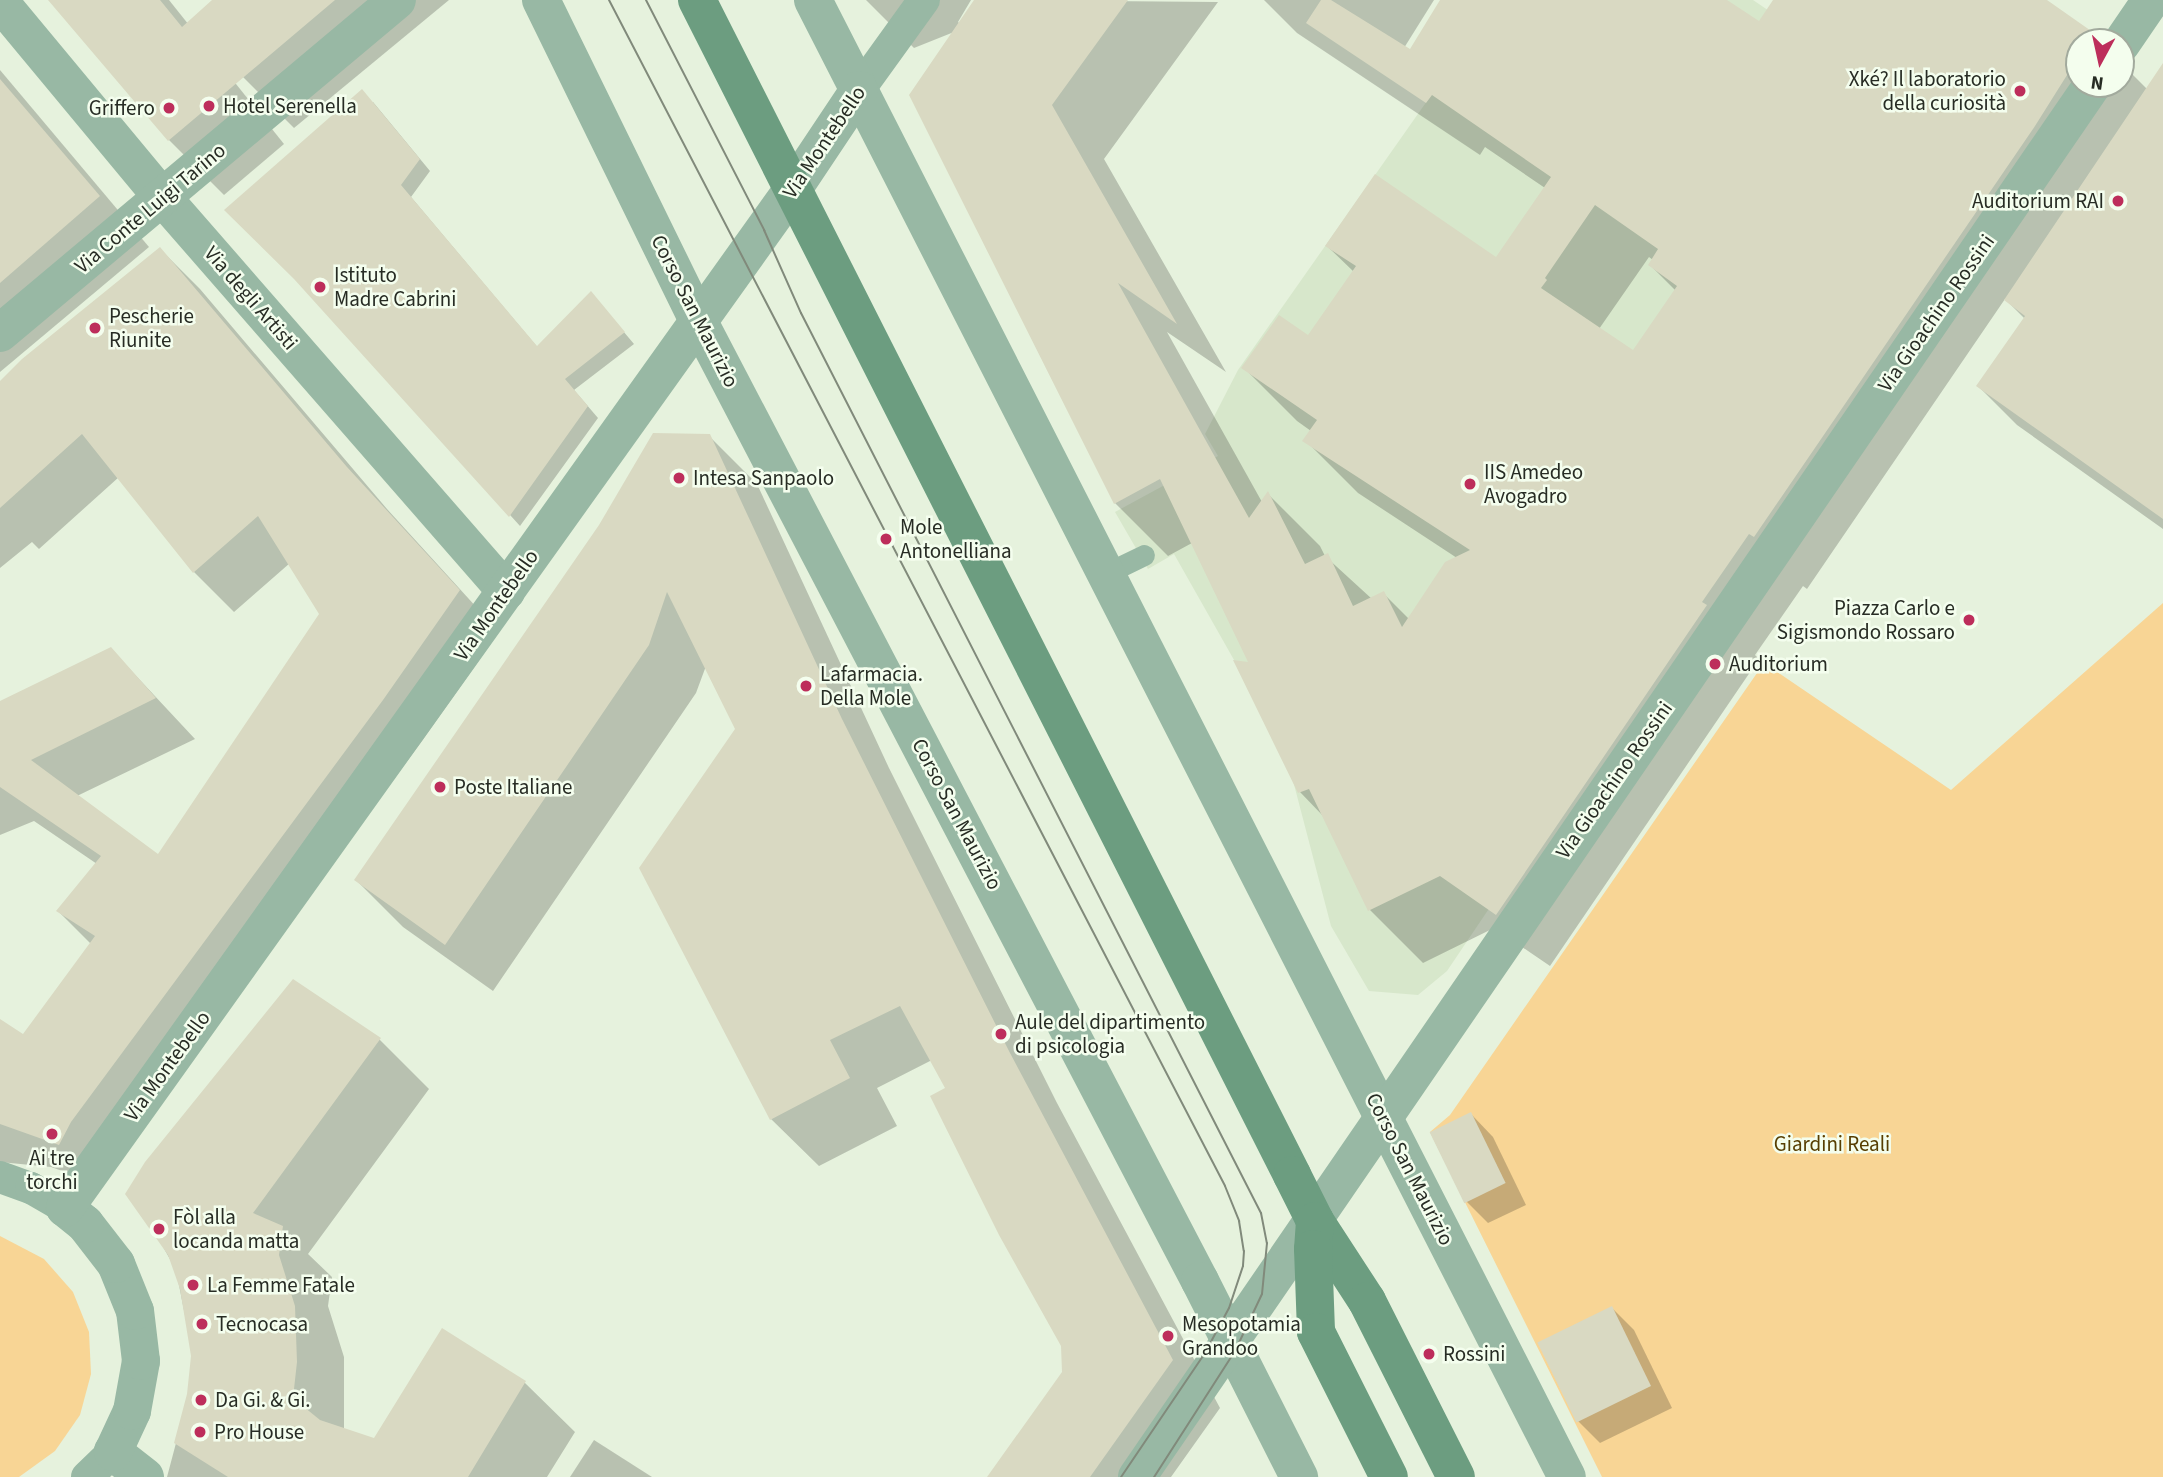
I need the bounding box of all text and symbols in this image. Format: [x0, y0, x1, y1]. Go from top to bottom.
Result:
north arrow [2065, 28, 2135, 98]
place label: Xké? Il laboratorio della curiosità [1849, 66, 2006, 116]
text: N [2089, 68, 2105, 97]
street label: Via Montebello [777, 81, 871, 203]
marker: Xké? Il laboratorio della curiosità [2012, 83, 2028, 99]
place label: Hotel Serenella [223, 93, 357, 119]
place label: Griffero [89, 95, 155, 121]
marker: Hotel Serenella [201, 98, 217, 114]
marker: Griffero [161, 100, 177, 116]
street label: Via Conte Luigi Tarino [69, 138, 231, 278]
place label: Auditorium RAI [1972, 188, 2104, 214]
marker: Auditorium RAI [2110, 193, 2126, 209]
street label: Via Gioachino Rossini [1872, 229, 2000, 397]
street label: Corso San Maurizio [646, 231, 744, 391]
street label: Via degli Artisti [199, 241, 303, 355]
place label: Istituto Madre Cabrini [334, 262, 456, 312]
marker: Istituto Madre Cabrini [312, 279, 328, 295]
place label: Pescherie Riunite [109, 303, 194, 353]
marker: Pescherie Riunite [87, 320, 103, 336]
place label: IIS Amedeo Avogadro [1484, 459, 1583, 509]
place label: Intesa Sanpaolo [693, 465, 834, 491]
marker: Intesa Sanpaolo [671, 470, 687, 486]
marker: IIS Amedeo Avogadro [1462, 476, 1478, 492]
place label: Mole Antonelliana [900, 514, 1012, 564]
marker: Mole Antonelliana [878, 531, 894, 547]
street label: Via Montebello [448, 544, 544, 666]
place label: Piazza Carlo e Sigismondo Rossaro [1777, 595, 1955, 645]
marker: Piazza Carlo e Sigismondo Rossaro [1961, 612, 1977, 628]
place label: Auditorium [1729, 651, 1828, 677]
marker: Auditorium [1707, 656, 1723, 672]
place label: Lafarmacia. Della Mole [820, 661, 923, 711]
marker: Lafarmacia. Della Mole [798, 678, 814, 694]
street label: Via Gioachino Rossini [1550, 696, 1678, 864]
street label: Corso San Maurizio [907, 734, 1007, 894]
place label: Poste Italiane [454, 774, 572, 800]
marker: Poste Italiane [432, 779, 448, 795]
street label: Via Montebello [119, 1006, 215, 1126]
place label: Aule del dipartimento di psicologia [1015, 1009, 1205, 1059]
marker: Aule del dipartimento di psicologia [993, 1026, 1009, 1042]
street label: Corso San Maurizio [1361, 1089, 1459, 1249]
marker: Ai tre torchi [44, 1126, 60, 1142]
park label: Giardini Reali [1774, 1131, 1890, 1157]
place label: Ai tre torchi [26, 1145, 78, 1195]
place label: Fòl alla locanda matta [173, 1204, 299, 1254]
marker: Fòl alla locanda matta [151, 1221, 167, 1237]
place label: La Femme Fatale [207, 1272, 355, 1298]
marker: La Femme Fatale [185, 1277, 201, 1293]
place label: Tecnocasa [216, 1311, 308, 1337]
place label: Mesopotamia Grandoo [1182, 1311, 1301, 1361]
marker: Tecnocasa [194, 1316, 210, 1332]
marker: Mesopotamia Grandoo [1160, 1328, 1176, 1344]
place label: Rossini [1443, 1341, 1505, 1367]
marker: Rossini [1421, 1346, 1437, 1362]
place label: Da Gi. & Gi. [215, 1387, 311, 1413]
marker: Da Gi. & Gi. [193, 1392, 209, 1408]
place label: Pro House [214, 1419, 304, 1445]
marker: Pro House [192, 1424, 208, 1440]

